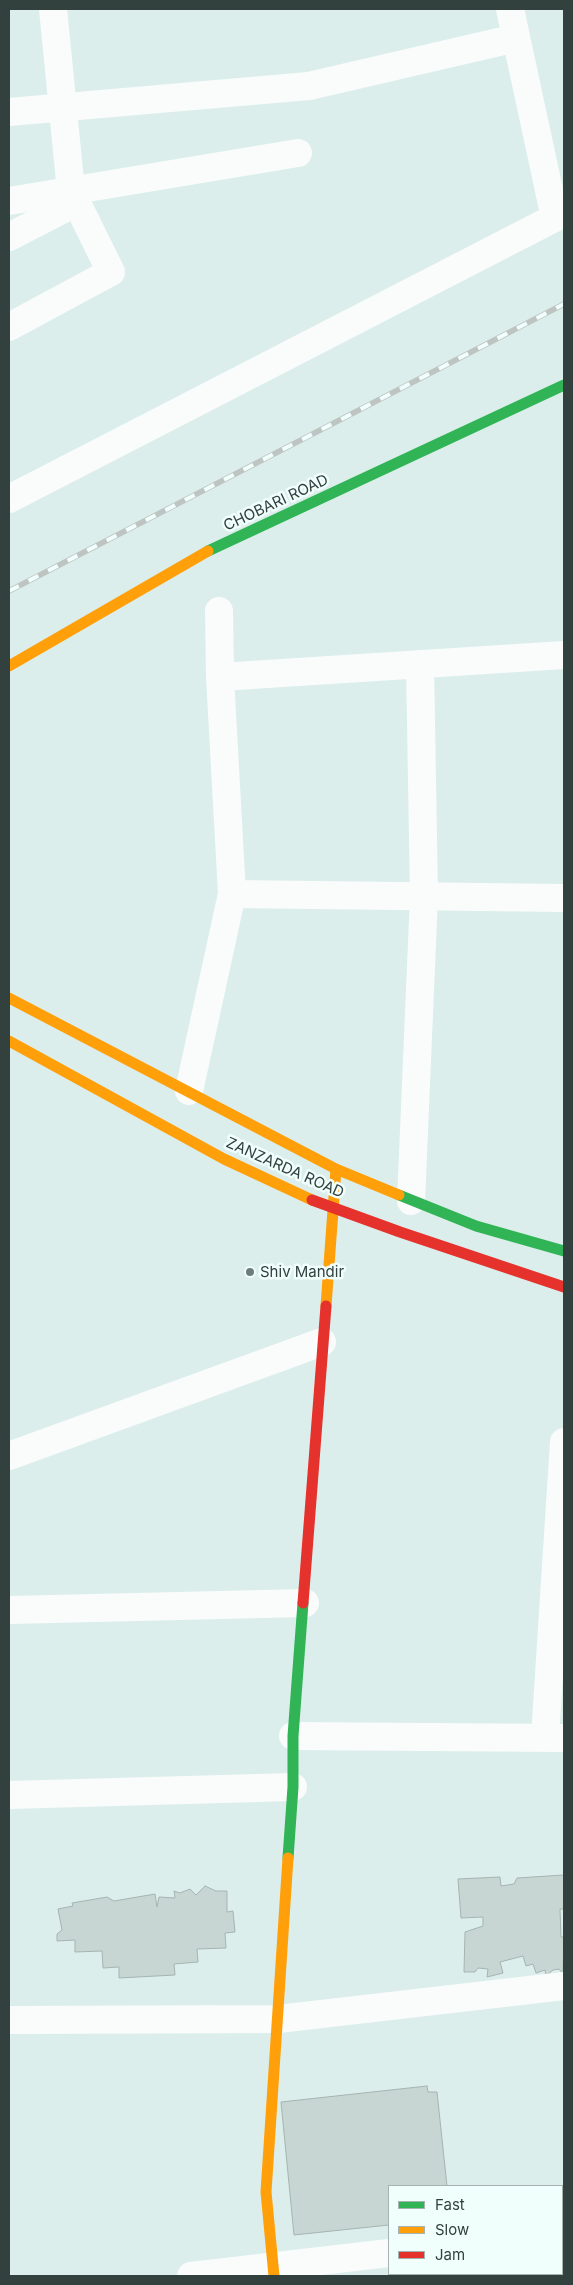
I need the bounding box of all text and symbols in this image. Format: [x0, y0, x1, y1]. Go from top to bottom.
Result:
street label: CHOBARI ROAD [221, 471, 331, 535]
street label: ZANZARDA ROAD [223, 1134, 347, 1202]
place label: Shiv Mandir [260, 1263, 344, 1281]
marker: Shiv Mandir [244, 1266, 256, 1278]
legend [388, 2185, 563, 2275]
text: Fast [435, 2195, 465, 2214]
text: Slow [435, 2220, 469, 2239]
text: Jam [435, 2245, 465, 2264]

